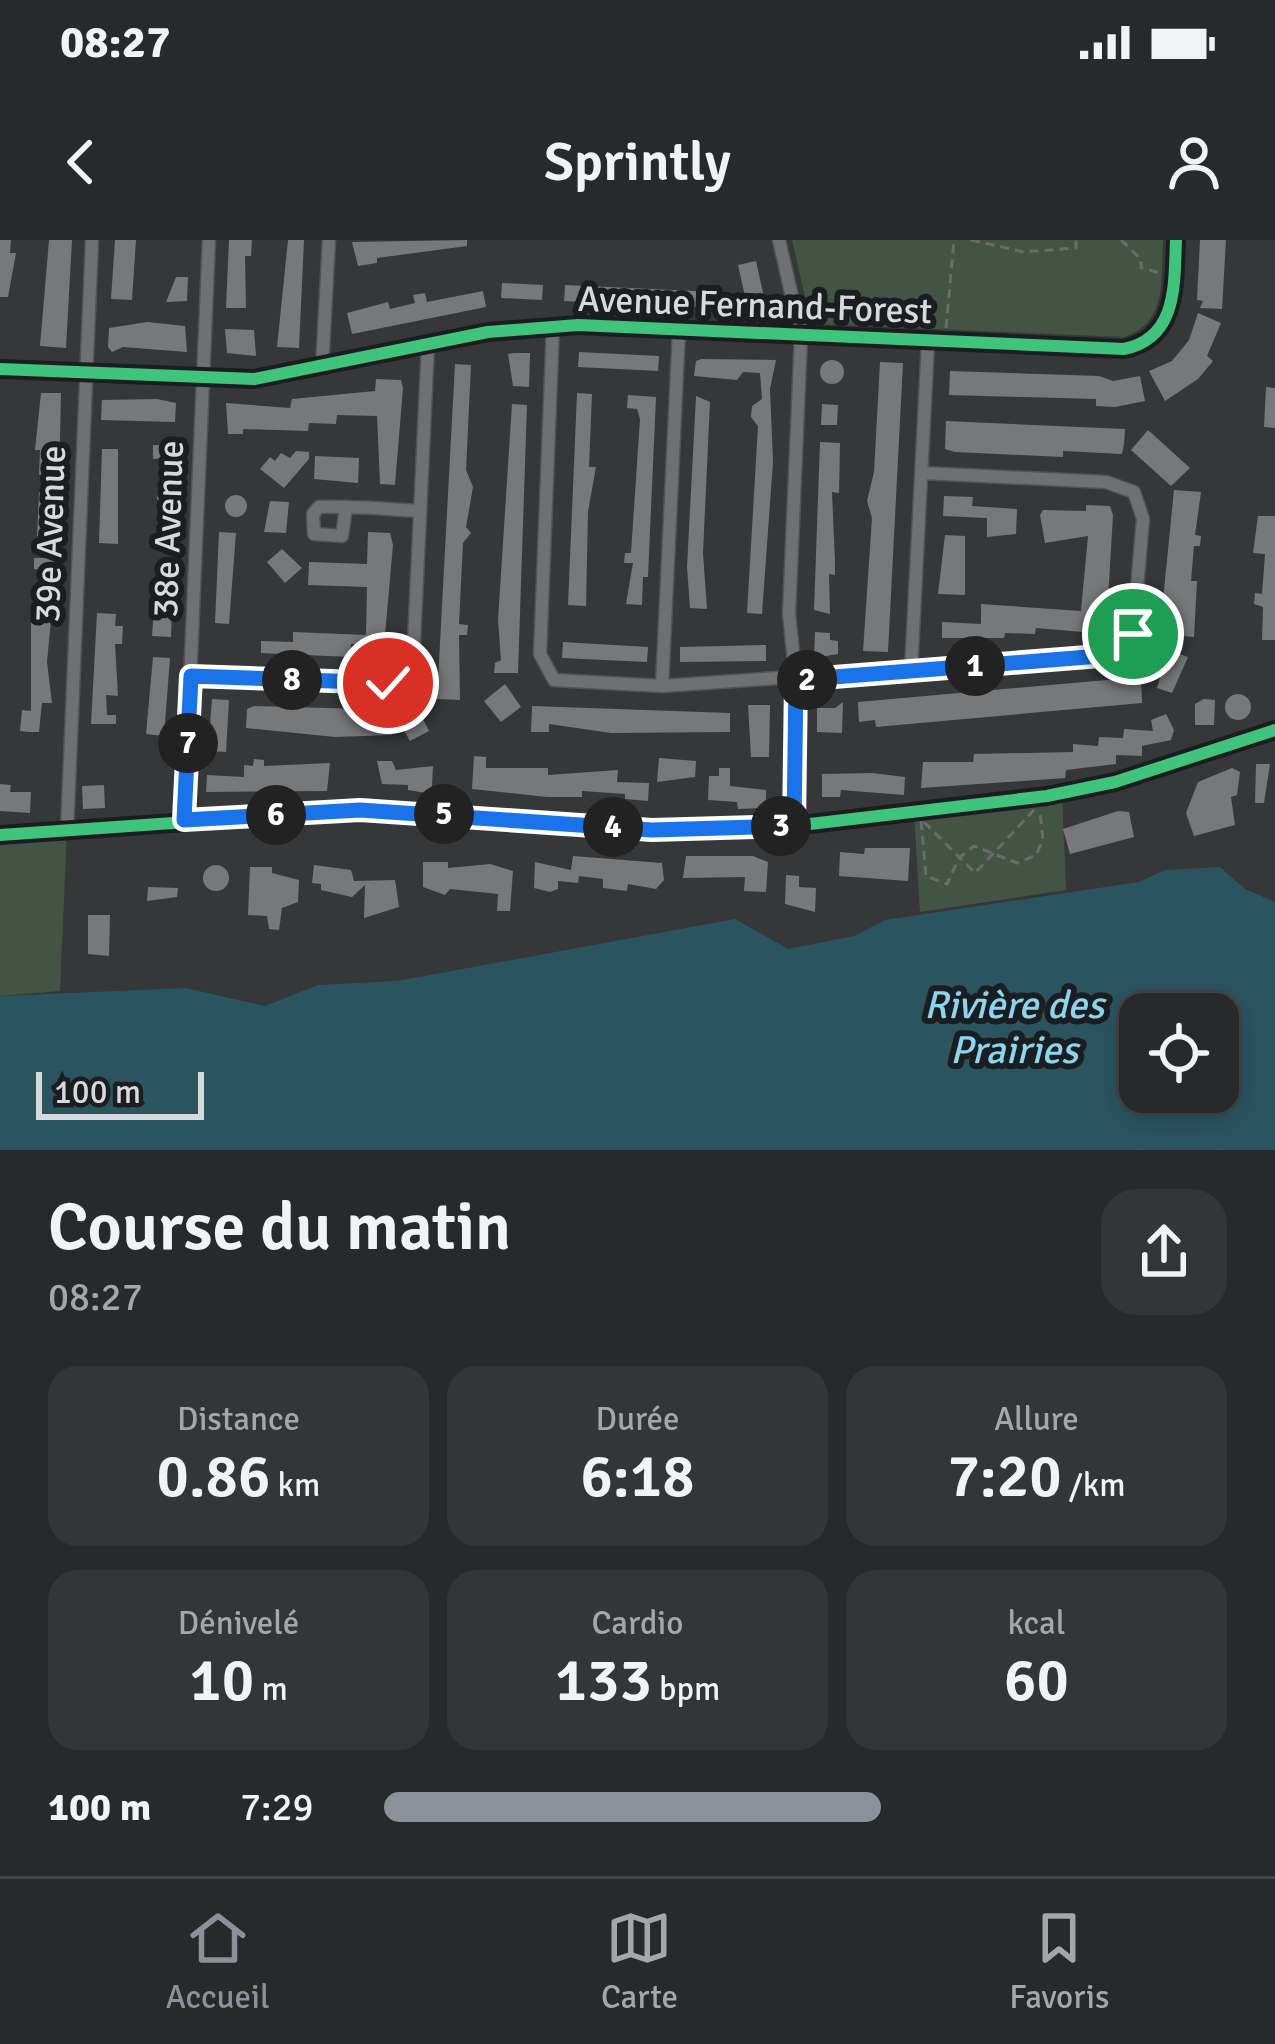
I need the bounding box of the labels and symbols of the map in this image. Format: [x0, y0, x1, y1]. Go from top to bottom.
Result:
street label: Avenue Fernand-Forest [577, 277, 933, 334]
street label: 38e Avenue [143, 440, 194, 619]
street label: 39e Avenue [25, 445, 76, 624]
pin [1082, 583, 1184, 685]
pin [337, 632, 439, 734]
pin: 1 [945, 636, 1005, 696]
pin: 8 [262, 650, 322, 710]
pin: 2 [777, 650, 837, 710]
pin: 7 [158, 713, 218, 773]
pin: 5 [414, 784, 474, 844]
pin: 6 [246, 785, 306, 845]
pin: 3 [751, 796, 811, 856]
pin: 4 [583, 797, 643, 857]
water label: Rivière des Prairies [924, 981, 1107, 1074]
scale bar [36, 1066, 204, 1119]

